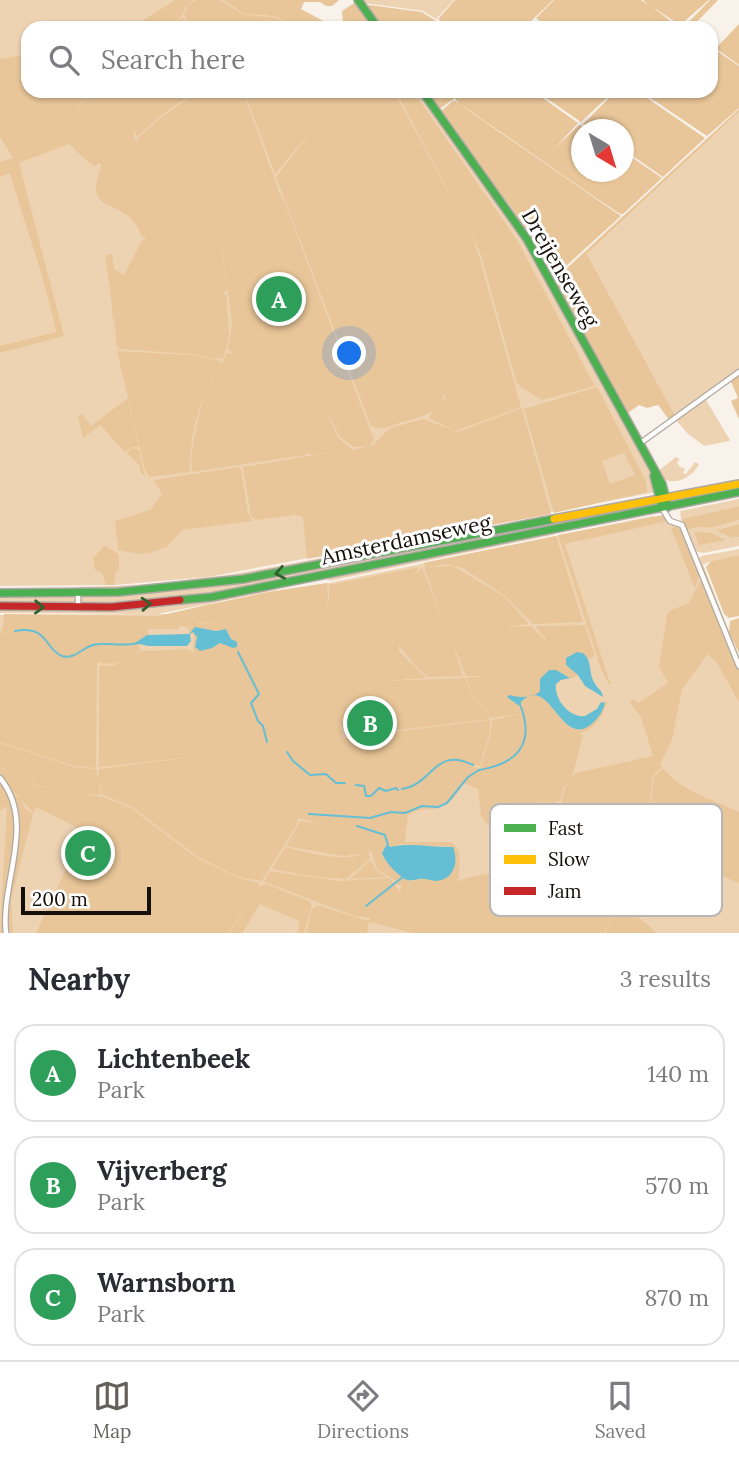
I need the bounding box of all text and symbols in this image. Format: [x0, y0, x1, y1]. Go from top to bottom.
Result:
search box [21, 21, 718, 98]
icon: search [45, 41, 83, 79]
text: Search here [101, 43, 245, 76]
north arrow [571, 119, 634, 182]
street label: Dreijenseweg [516, 204, 605, 332]
pin: A [256, 273, 302, 325]
your location [332, 336, 366, 370]
street label: Amsterdamseweg [318, 508, 494, 571]
one-way arrow [274, 565, 286, 580]
one-way arrow [141, 597, 152, 612]
one-way arrow [34, 599, 45, 615]
pin: B [347, 697, 393, 749]
legend [490, 804, 722, 916]
text: Fast [548, 816, 584, 840]
pin: C [65, 827, 111, 879]
text: Slow [548, 847, 591, 871]
text: Jam [547, 879, 582, 903]
scale bar [21, 884, 150, 916]
text: 200 m [32, 887, 88, 911]
text: Nearby [28, 960, 130, 998]
text: 3 results [620, 964, 711, 993]
text: Lichtenbeek [97, 1042, 250, 1075]
text: A [45, 1059, 61, 1088]
text: 140 m [647, 1059, 709, 1088]
text: Park [97, 1075, 145, 1104]
text: Vijverberg [97, 1154, 226, 1187]
text: B [45, 1171, 61, 1200]
text: 570 m [645, 1171, 709, 1200]
text: Park [97, 1187, 145, 1216]
text: Warnsborn [97, 1266, 236, 1299]
text: C [45, 1283, 61, 1312]
text: 870 m [645, 1283, 709, 1312]
text: Park [97, 1299, 145, 1328]
tab: Map [93, 1377, 131, 1443]
tab: Directions [317, 1377, 409, 1443]
tab: Saved [595, 1377, 646, 1443]

